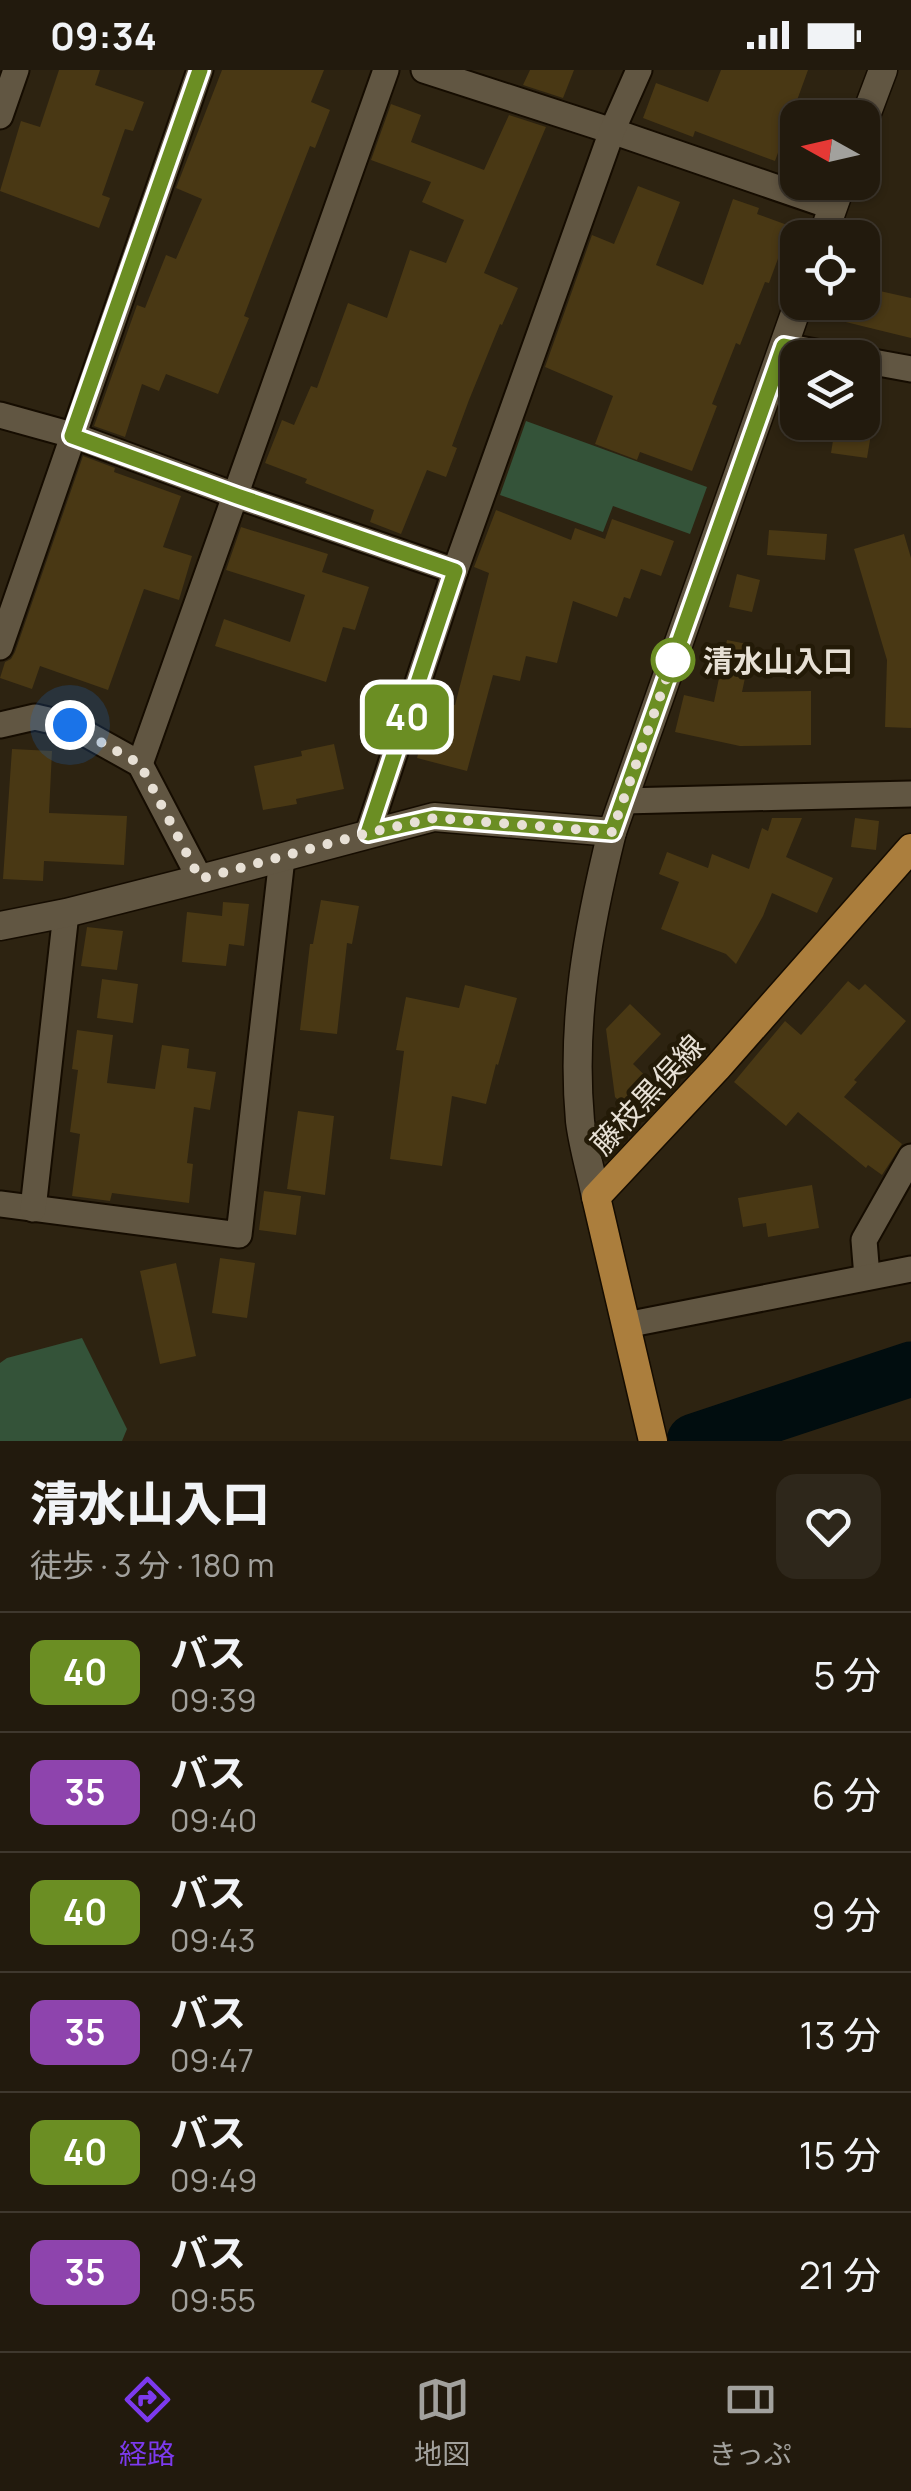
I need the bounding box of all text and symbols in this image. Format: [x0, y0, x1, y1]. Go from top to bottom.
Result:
text: 09:34 [50, 9, 157, 61]
north arrow [780, 100, 880, 200]
map controls [780, 100, 880, 440]
button: locate [780, 220, 880, 320]
button: layers [780, 340, 880, 440]
marker: 清水山入口 [652, 639, 694, 681]
place label: 清水山入口 [703, 640, 853, 681]
line badge: 40 [362, 684, 452, 750]
text: 40 [385, 693, 429, 741]
your location [45, 700, 95, 750]
street label: 藤枝黒俣線 [581, 1025, 713, 1163]
text: 清水山入口 [30, 1470, 270, 1535]
button: heart [776, 1474, 881, 1579]
text: 徒歩 · 3 分 · 180 m [30, 1543, 274, 1587]
text: バス [170, 1626, 246, 1678]
text: 40 [63, 1648, 107, 1696]
text: 5 分 [813, 1648, 881, 1700]
text: 09:39 [170, 1678, 257, 1722]
text: バス [170, 1746, 246, 1798]
text: 35 [65, 1768, 105, 1816]
text: 6 分 [812, 1768, 881, 1820]
text: 09:40 [170, 1798, 257, 1842]
text: バス [170, 1866, 246, 1918]
text: 40 [63, 1888, 107, 1936]
text: 9 分 [812, 1888, 881, 1940]
text: 09:43 [170, 1918, 256, 1962]
text: バス [170, 1986, 246, 2038]
text: 35 [65, 2008, 105, 2056]
text: 13 分 [800, 2008, 881, 2060]
text: 09:47 [170, 2038, 254, 2082]
text: バス [170, 2106, 246, 2158]
text: 40 [63, 2128, 107, 2176]
text: 15 分 [799, 2128, 881, 2180]
text: 09:49 [170, 2158, 257, 2202]
text: バス [170, 2226, 246, 2278]
text: 35 [65, 2248, 105, 2296]
text: 21 分 [799, 2248, 881, 2300]
text: 09:55 [170, 2278, 256, 2322]
tab: 経路 [119, 2372, 175, 2472]
tab: 地図 [414, 2372, 470, 2472]
tab: きっぷ [709, 2372, 792, 2472]

